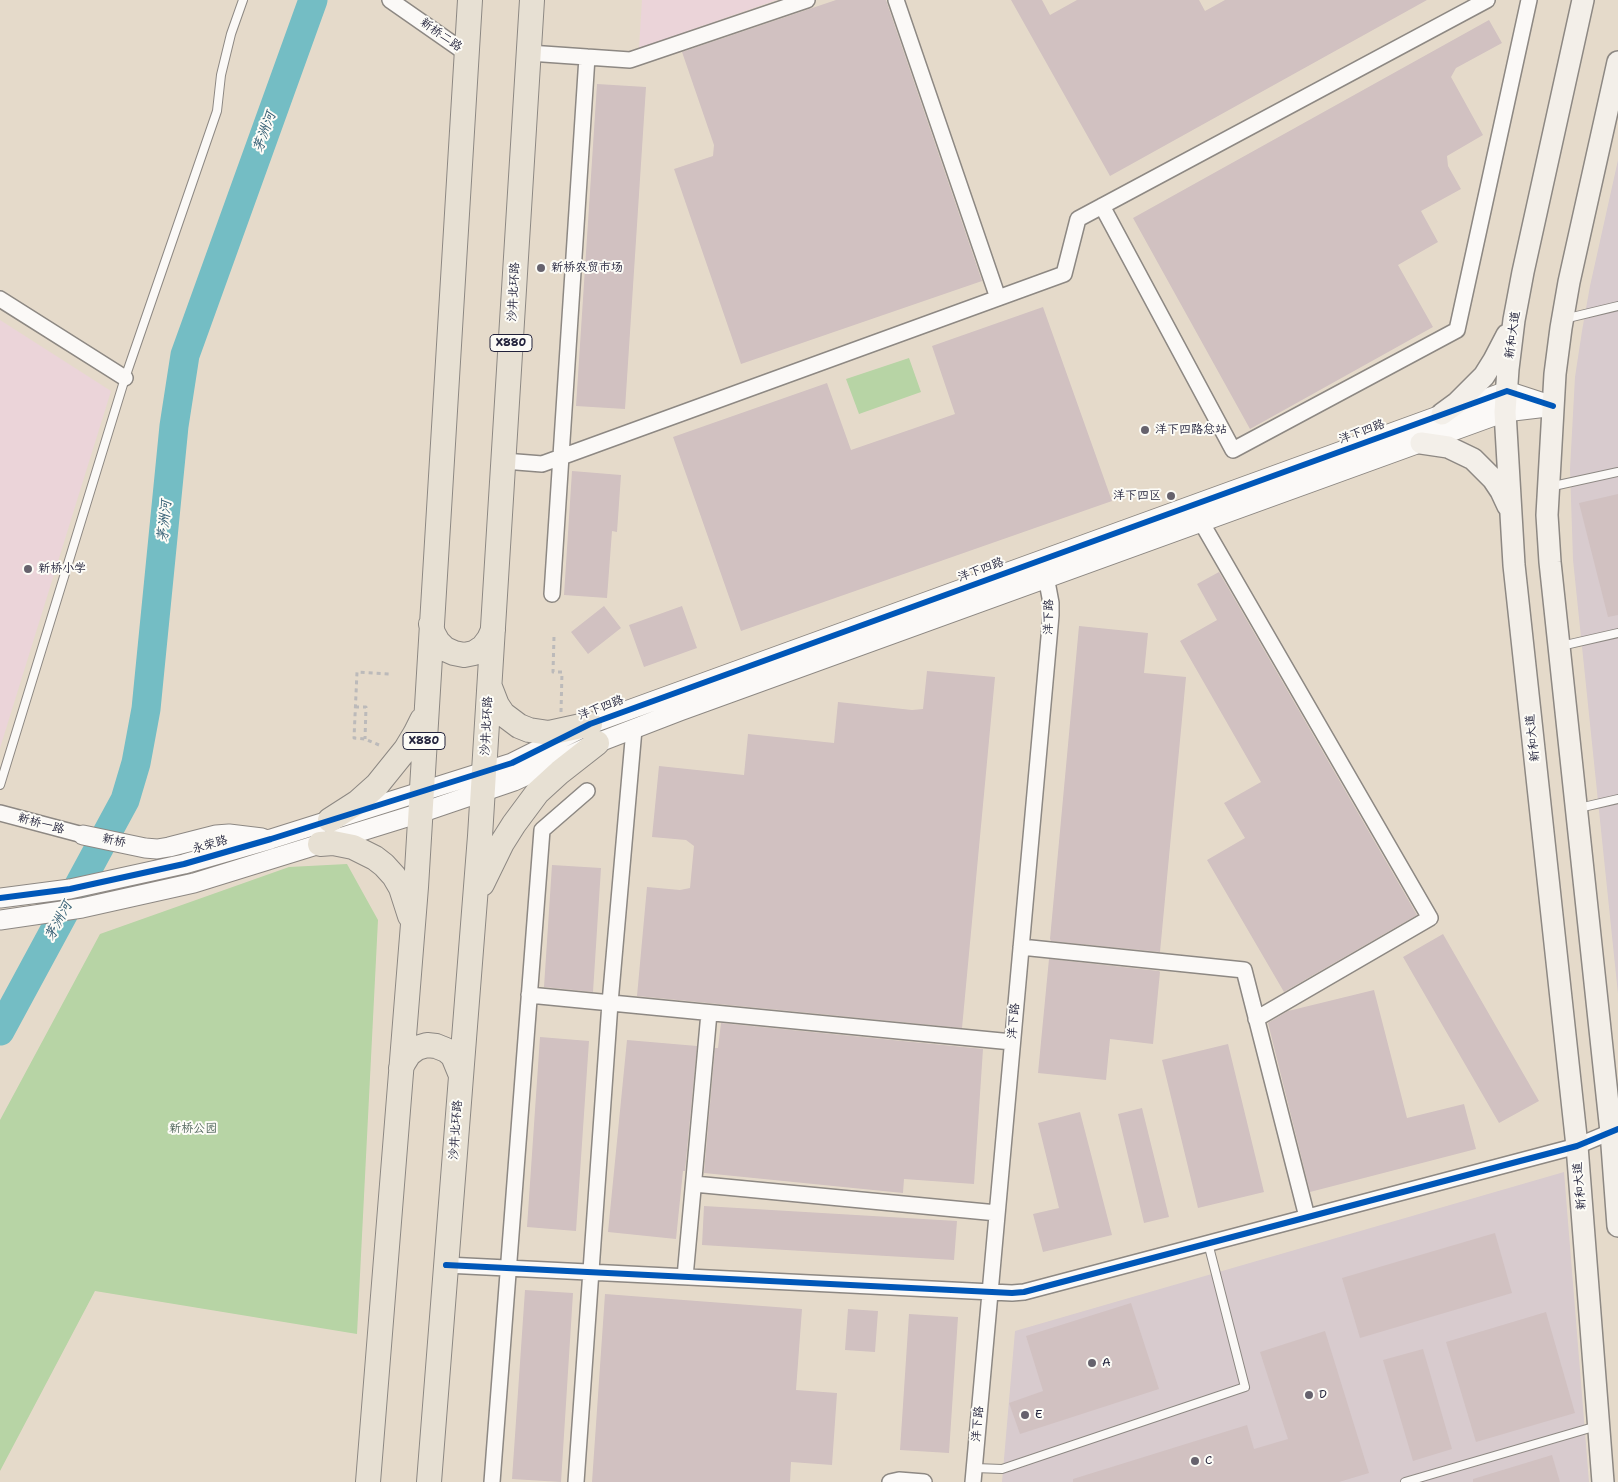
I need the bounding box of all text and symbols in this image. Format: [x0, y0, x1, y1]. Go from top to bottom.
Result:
street label: 新桥二路 [417, 15, 465, 55]
water label: 茅洲河 [250, 109, 280, 155]
place label: 新桥农贸市场 [551, 261, 623, 275]
street label: 沙井北环路 [505, 262, 523, 322]
marker: 新桥农贸市场 [535, 262, 547, 274]
street label: 新和大道 [1503, 310, 1523, 360]
road number: X880 [490, 334, 532, 352]
street label: 洋下四路 [1337, 417, 1387, 447]
place label: 洋下四路总站 [1155, 423, 1227, 437]
marker: 洋下四路总站 [1139, 424, 1151, 436]
place label: 洋下四区 [1113, 489, 1161, 503]
marker: 洋下四区 [1165, 490, 1177, 502]
water label: 茅洲河 [154, 499, 176, 543]
street label: 洋下四路 [956, 555, 1006, 585]
place label: 新桥小学 [38, 562, 86, 576]
marker: 新桥小学 [22, 563, 34, 575]
street label: 洋下路 [1041, 599, 1057, 635]
street label: 洋下四路 [576, 693, 626, 723]
street label: 沙井北环路 [478, 696, 496, 756]
street label: 新和大道 [1523, 713, 1543, 763]
road number: X880 [403, 732, 445, 749]
street label: 新桥一路 [16, 811, 66, 837]
street label: 新桥 [101, 831, 127, 851]
street label: 永荣路 [191, 833, 229, 857]
water label: 茅洲河 [42, 899, 76, 943]
street label: 洋下路 [1005, 1002, 1023, 1040]
street label: 沙井北环路 [447, 1100, 465, 1160]
park label: 新桥公园 [169, 1122, 217, 1136]
street label: 新和大道 [1571, 1161, 1589, 1211]
place label: A [1102, 1356, 1111, 1370]
marker: A [1086, 1357, 1098, 1369]
place label: D [1319, 1388, 1327, 1402]
marker: D [1303, 1389, 1315, 1401]
street label: 洋下路 [969, 1405, 987, 1443]
place label: E [1035, 1408, 1043, 1422]
marker: E [1019, 1409, 1031, 1421]
place label: C [1205, 1454, 1212, 1468]
marker: C [1189, 1455, 1201, 1467]

